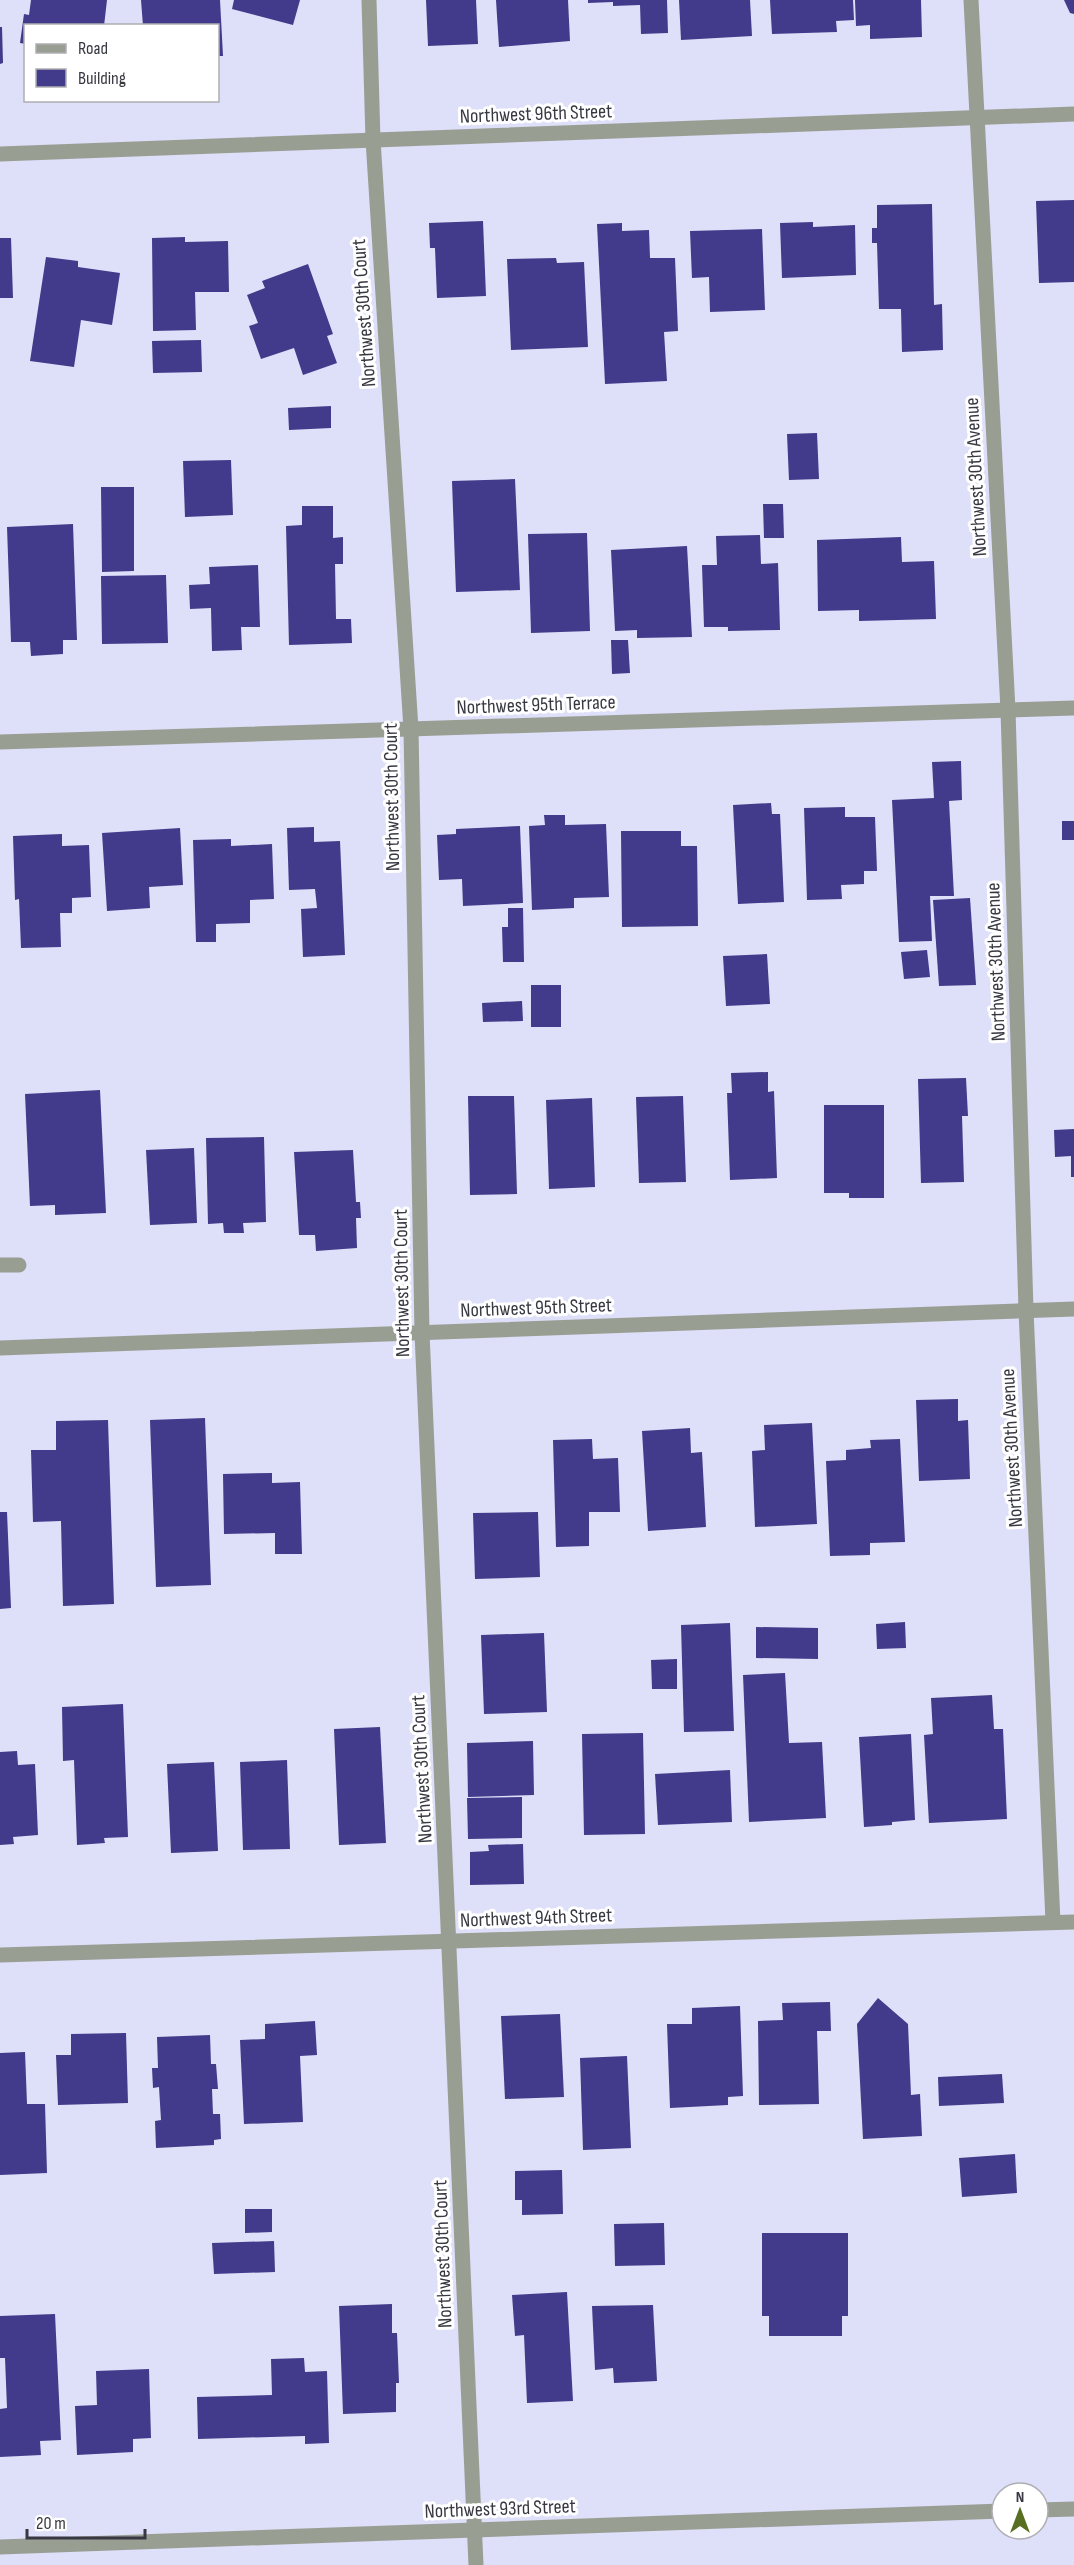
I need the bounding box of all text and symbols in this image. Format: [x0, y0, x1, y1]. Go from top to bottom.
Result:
legend [24, 24, 219, 102]
text: Road [78, 38, 108, 59]
text: Building [78, 68, 126, 89]
street label: Northwest 96th Street [459, 99, 613, 129]
street label: Northwest 30th Court [347, 238, 381, 388]
street label: Northwest 30th Avenue [960, 397, 992, 557]
street label: Northwest 95th Terrace [456, 690, 616, 720]
street label: Northwest 30th Court [379, 723, 405, 871]
street label: Northwest 30th Avenue [981, 882, 1011, 1042]
street label: Northwest 30th Court [389, 1209, 415, 1357]
street label: Northwest 95th Street [460, 1293, 612, 1323]
street label: Northwest 30th Avenue [996, 1368, 1028, 1528]
street label: Northwest 30th Court [406, 1694, 438, 1844]
street label: Northwest 94th Street [460, 1903, 612, 1933]
street label: Northwest 30th Court [428, 2179, 458, 2328]
north arrow [990, 2481, 1050, 2541]
text: N [1016, 2488, 1024, 2507]
street label: Northwest 93rd Street [424, 2494, 576, 2524]
scale bar [27, 2502, 146, 2540]
text: 20 m [36, 2513, 66, 2534]

